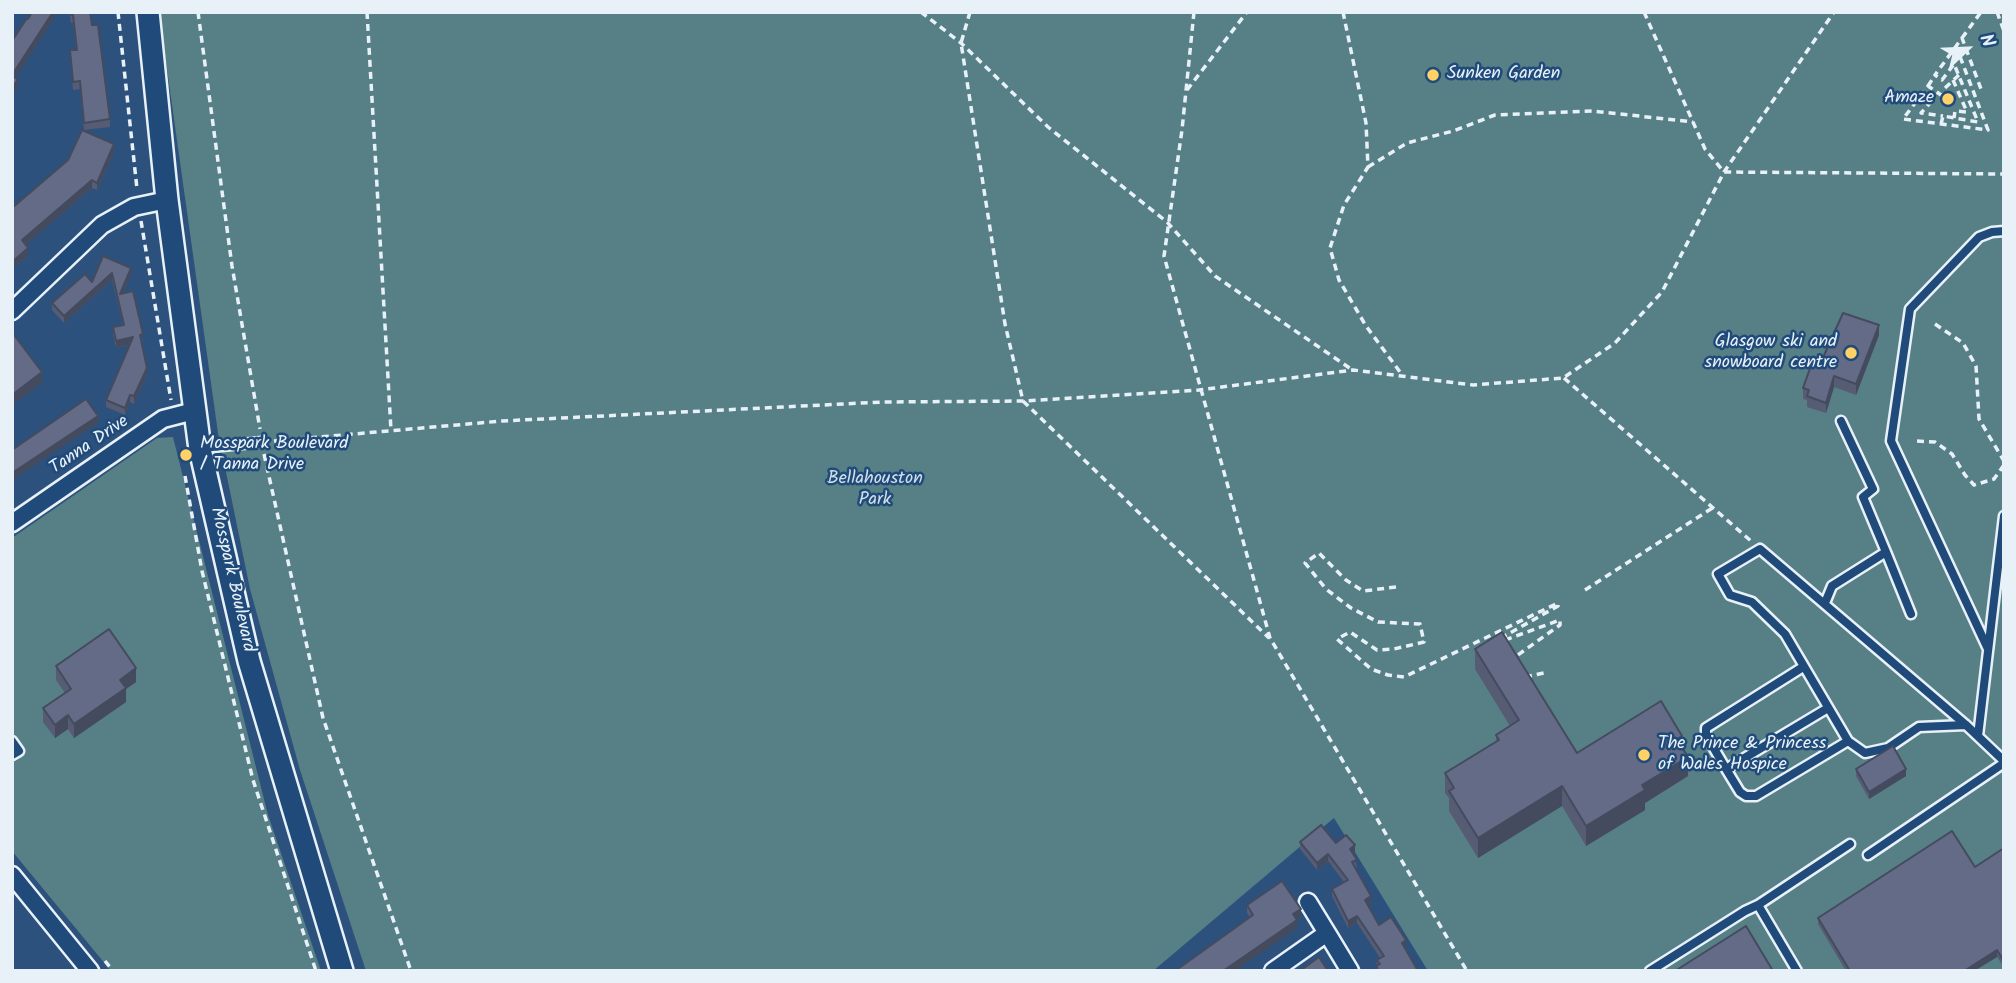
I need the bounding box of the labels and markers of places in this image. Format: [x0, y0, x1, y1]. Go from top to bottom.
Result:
place label: Sunken Garden [1447, 64, 1560, 86]
marker: Sunken Garden [1425, 67, 1441, 83]
place label: Amaze [1884, 88, 1934, 110]
marker: Amaze [1940, 91, 1956, 107]
place label: Glasgow ski and snowboard centre [1705, 332, 1837, 374]
marker: Glasgow ski and snowboard centre [1843, 345, 1859, 361]
place label: Mosspark Boulevard / Tanna Drive [200, 434, 348, 476]
marker: Mosspark Boulevard / Tanna Drive [178, 447, 194, 463]
place label: The Prince & Princess of Wales Hospice [1658, 734, 1826, 776]
marker: The Prince & Princess of Wales Hospice [1636, 747, 1652, 763]

